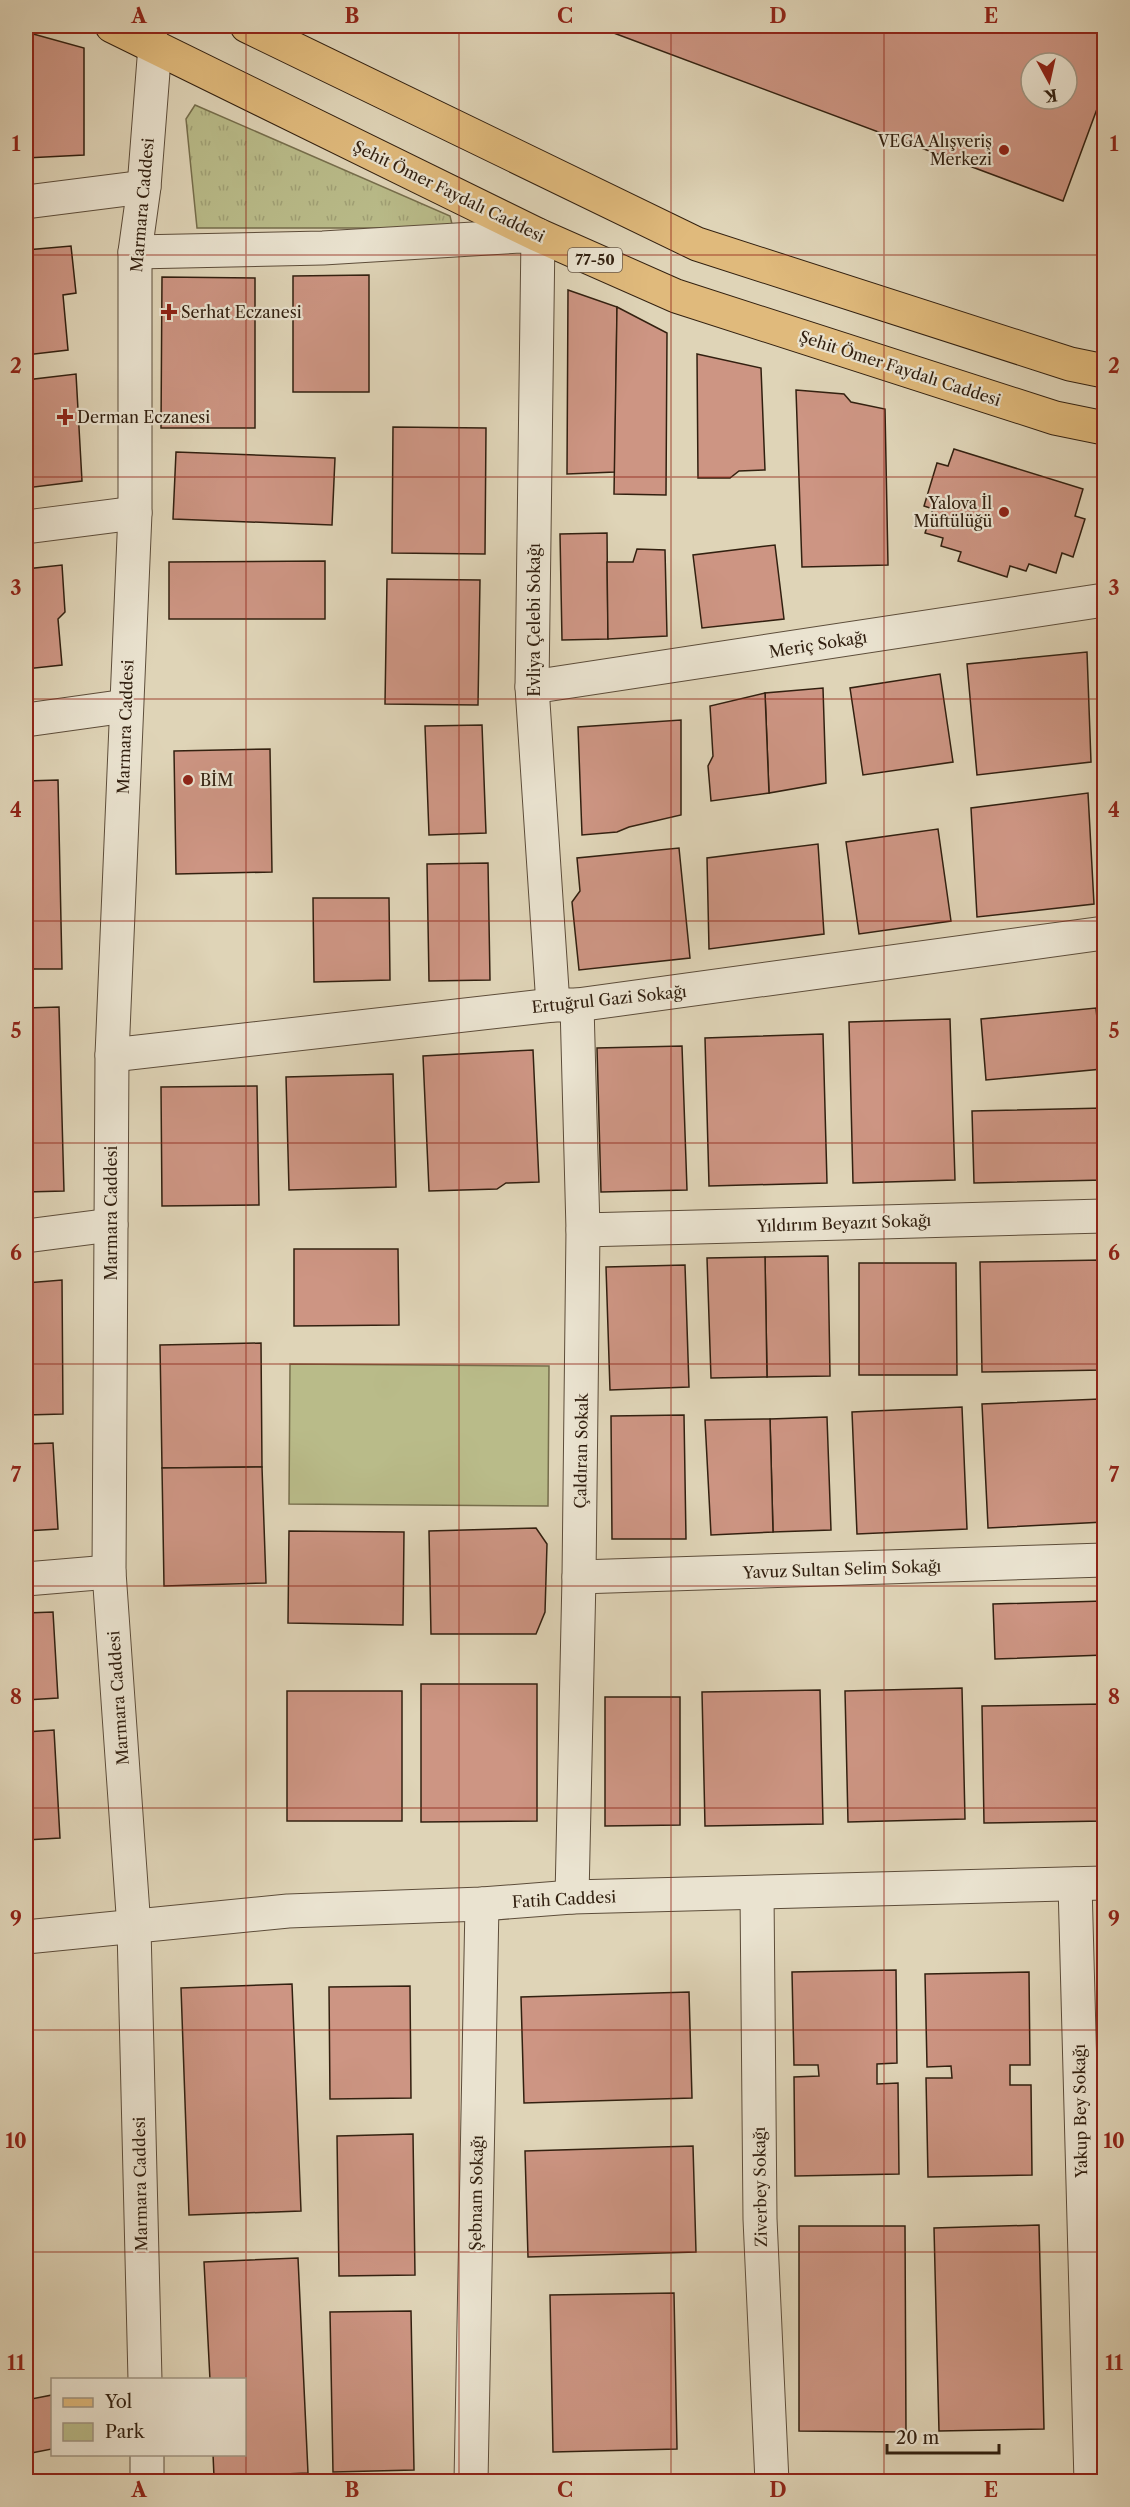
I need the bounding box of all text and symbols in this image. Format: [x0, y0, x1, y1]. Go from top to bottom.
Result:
text: A [130, 4, 147, 28]
text: B [345, 4, 360, 28]
text: C [557, 4, 573, 28]
text: D [769, 4, 787, 28]
text: E [984, 4, 998, 28]
north arrow [1019, 51, 1079, 111]
text: K [1042, 85, 1059, 107]
place label: VEGA Alışveriş Merkezi [877, 131, 992, 169]
text: 1 [12, 132, 21, 156]
text: 1 [1110, 132, 1119, 156]
street label: Şehit Ömer Faydalı Caddesi [350, 136, 548, 246]
street label: Marmara Caddesi [126, 137, 158, 273]
marker: VEGA Alışveriş Merkezi [997, 143, 1011, 157]
road number: 77-50 [568, 248, 622, 272]
place label: Serhat Eczanesi [181, 302, 302, 322]
marker: Serhat Eczanesi [162, 305, 176, 319]
street label: Şehit Ömer Faydalı Caddesi [797, 326, 1003, 410]
text: 2 [10, 354, 22, 378]
text: 2 [1108, 354, 1120, 378]
place label: Derman Eczanesi [77, 407, 210, 427]
marker: Derman Eczanesi [58, 410, 72, 424]
place label: Yalova İl Müftülüğü [914, 493, 992, 531]
marker: Yalova İl Müftülüğü [997, 505, 1011, 519]
street label: Evliya Çelebi Sokağı [524, 543, 544, 697]
text: 3 [10, 576, 22, 600]
text: 3 [1108, 576, 1120, 600]
street label: Meriç Sokağı [767, 626, 869, 662]
street label: Marmara Caddesi [113, 659, 137, 795]
place label: BİM [200, 770, 233, 790]
marker: BİM [181, 773, 195, 787]
text: 4 [10, 798, 22, 822]
text: 4 [1108, 798, 1120, 822]
street label: Ertuğrul Gazi Sokağı [530, 981, 688, 1017]
text: 5 [10, 1019, 22, 1043]
text: 5 [1108, 1019, 1120, 1043]
street label: Marmara Caddesi [101, 1145, 121, 1280]
street label: Yıldırım Beyazıt Sokağı [755, 1210, 932, 1236]
text: 6 [10, 1241, 22, 1265]
text: 6 [1108, 1241, 1120, 1265]
street label: Çaldıran Sokak [570, 1392, 592, 1509]
text: 7 [11, 1463, 22, 1487]
text: 7 [1109, 1463, 1120, 1487]
street label: Yavuz Sultan Selim Sokağı [741, 1556, 942, 1582]
street label: Marmara Caddesi [103, 1630, 133, 1766]
text: 8 [10, 1685, 22, 1709]
text: 8 [1108, 1685, 1120, 1709]
street label: Fatih Caddesi [511, 1886, 617, 1912]
text: 9 [10, 1907, 22, 1931]
text: 9 [1108, 1907, 1120, 1931]
street label: Yakup Bey Sokağı [1069, 2044, 1091, 2179]
street label: Marmara Caddesi [129, 2116, 151, 2252]
street label: Ziverbey Sokağı [749, 2127, 771, 2247]
text: 10 [5, 2129, 27, 2153]
text: 10 [1103, 2129, 1125, 2153]
street label: Şebnam Sokağı [465, 2135, 487, 2251]
text: 11 [7, 2351, 25, 2375]
text: 11 [1105, 2351, 1123, 2375]
legend [51, 2378, 246, 2456]
text: Yol [104, 2391, 132, 2413]
scale bar [887, 2417, 1000, 2455]
text: Park [105, 2421, 146, 2443]
text: 20 m [896, 2427, 940, 2449]
text: A [130, 2478, 147, 2502]
text: B [345, 2478, 360, 2502]
text: C [557, 2478, 573, 2502]
text: D [769, 2478, 787, 2502]
text: E [984, 2478, 998, 2502]

